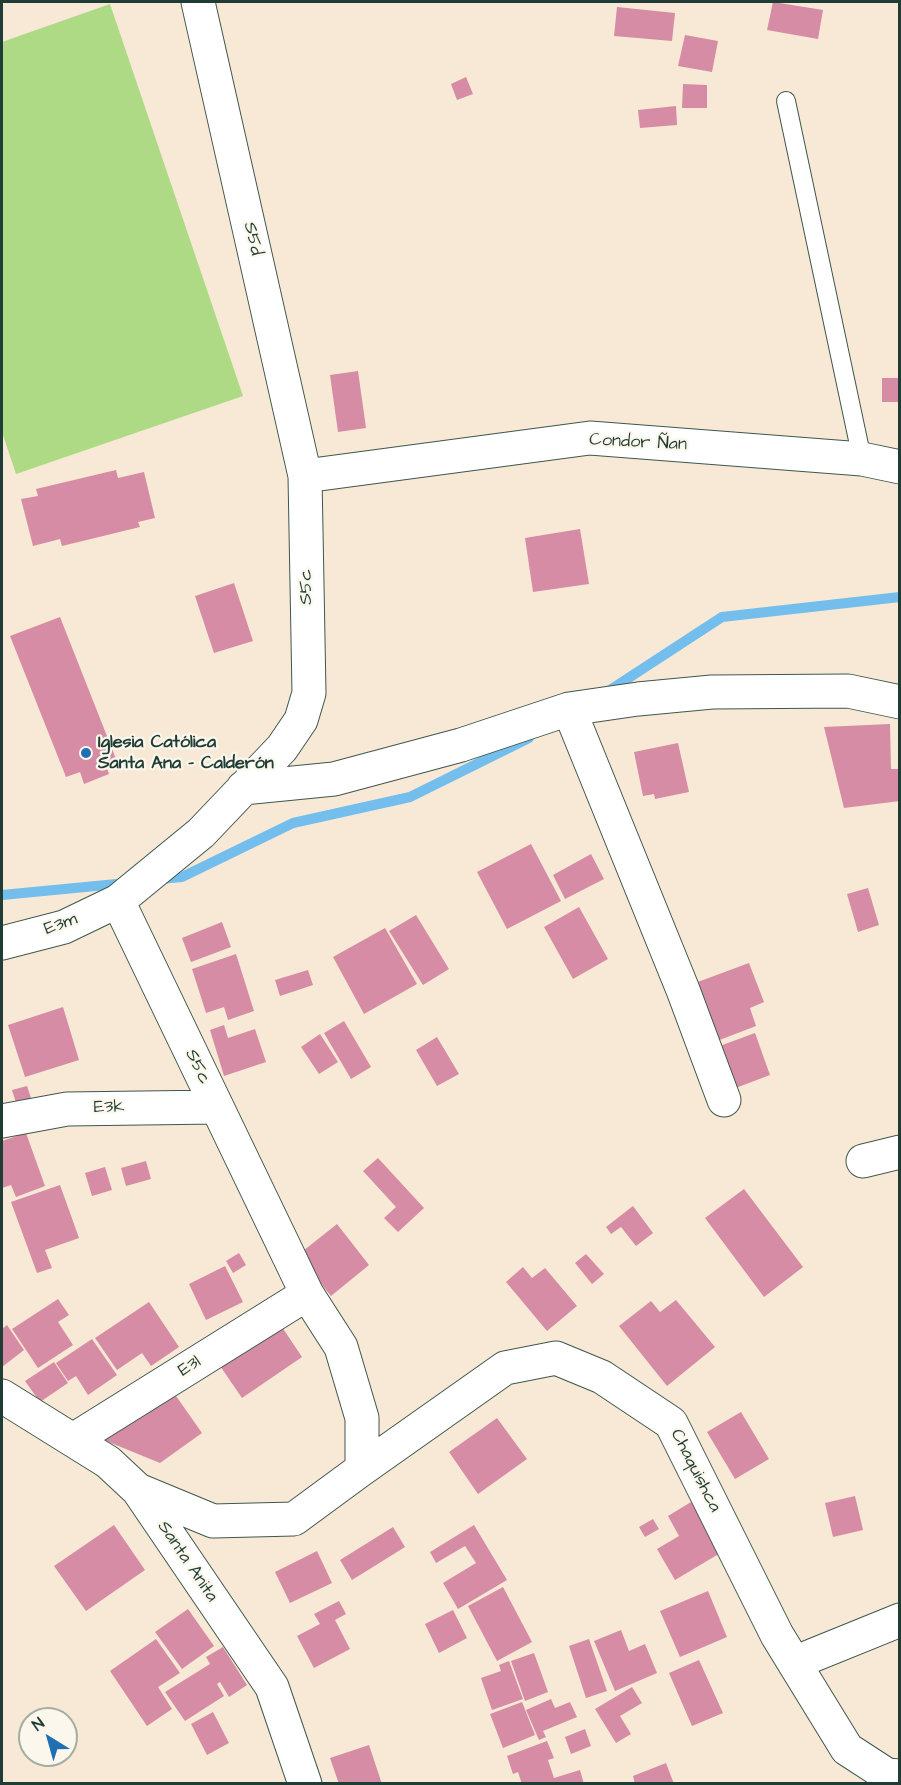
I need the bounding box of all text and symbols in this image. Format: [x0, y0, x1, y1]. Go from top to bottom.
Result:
street label: S5d [238, 220, 266, 258]
street label: Condor Ñan [589, 430, 687, 456]
street label: S5c [296, 569, 318, 605]
place label: Iglesia Católica Santa Ana - Calderón [98, 732, 274, 774]
marker: Iglesia Católica Santa Ana - Calderón [79, 746, 93, 760]
street label: E3m [41, 909, 81, 941]
street label: S5c [179, 1046, 215, 1088]
street label: E3k [93, 1097, 125, 1119]
street label: E3l [175, 1352, 205, 1382]
street label: Chaquishca [665, 1426, 725, 1516]
street label: Santa Anita [152, 1517, 222, 1607]
north arrow [18, 1707, 78, 1767]
text: N [28, 1712, 49, 1736]

